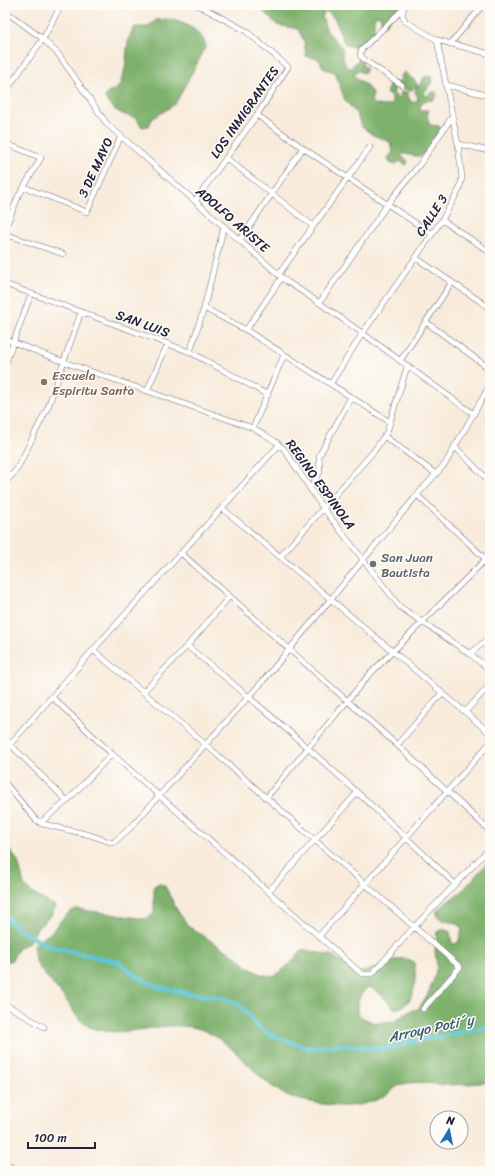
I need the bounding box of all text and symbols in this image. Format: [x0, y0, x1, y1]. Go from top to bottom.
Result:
street label: LOS INMIGRANTES [204, 61, 285, 163]
street label: 3 DE MAYO [71, 133, 119, 201]
street label: ADOLFO ARISTE [190, 180, 275, 259]
street label: CALLE 3 [409, 190, 454, 241]
street label: SAN LUIS [113, 303, 173, 344]
place label: Escuela Espiritu Santo [52, 364, 135, 402]
marker: Escuela Espiritu Santo [39, 377, 49, 387]
street label: REGINO ESPINOLA [280, 434, 361, 534]
place label: San Juan Bautista [381, 546, 433, 584]
marker: San Juan Bautista [368, 559, 378, 569]
water label: Arroyo Poti´y [385, 1007, 478, 1050]
north arrow [429, 1110, 469, 1150]
text: N [444, 1110, 456, 1131]
scale bar [28, 1124, 95, 1150]
text: 100 m [34, 1127, 67, 1149]

